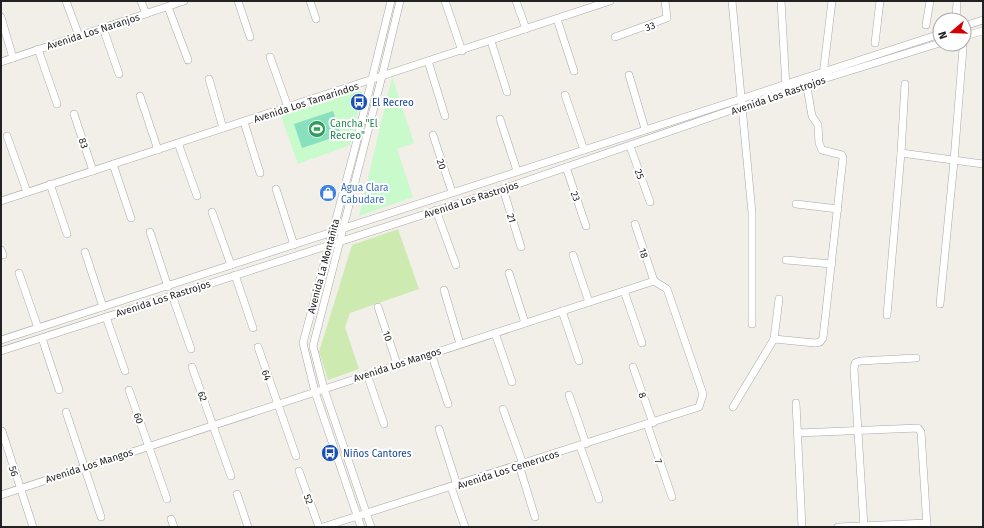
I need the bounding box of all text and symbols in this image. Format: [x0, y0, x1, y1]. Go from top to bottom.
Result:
street label: Avenida Los Naranjos [45, 11, 142, 53]
north arrow [932, 12, 972, 52]
street label: 33 [644, 20, 657, 34]
text: N [936, 30, 950, 41]
street label: Avenida Los Rastrojos [730, 74, 827, 118]
street label: Avenida Los Tamarindos [252, 80, 361, 126]
bus stop icon: El Recreo [349, 92, 369, 112]
place label: El Recreo [372, 97, 414, 109]
place label: Cancha "El Recreo" [330, 118, 378, 142]
sports icon: Cancha "El Recreo" [307, 119, 327, 139]
street label: 83 [76, 136, 90, 150]
street label: 20 [434, 157, 449, 172]
street label: 25 [632, 168, 646, 181]
street label: Avenida Los Rastrojos [422, 179, 521, 221]
place label: Agua Clara Cabudare [341, 182, 389, 206]
shop icon: Agua Clara Cabudare [318, 183, 338, 203]
street label: 23 [568, 190, 582, 203]
street label: 21 [504, 212, 518, 224]
street label: Avenida La Montañita [306, 217, 342, 315]
street label: 18 [636, 247, 650, 260]
street label: Avenida Los Rastrojos [114, 278, 213, 320]
street label: 10 [380, 330, 394, 343]
street label: Avenida Los Mangos [352, 345, 443, 385]
street label: 64 [259, 368, 274, 383]
street label: 62 [195, 389, 210, 403]
street label: 8 [635, 391, 649, 400]
street label: 60 [131, 411, 146, 426]
bus stop icon: Niños Cantores [320, 443, 340, 463]
street label: Avenida Los Mangos [44, 446, 135, 486]
place label: Niños Cantores [343, 448, 412, 460]
street label: Avenida Los Cemerucos [456, 448, 561, 492]
street label: 7 [652, 457, 665, 466]
street label: 56 [6, 465, 20, 478]
street label: 52 [301, 493, 315, 506]

